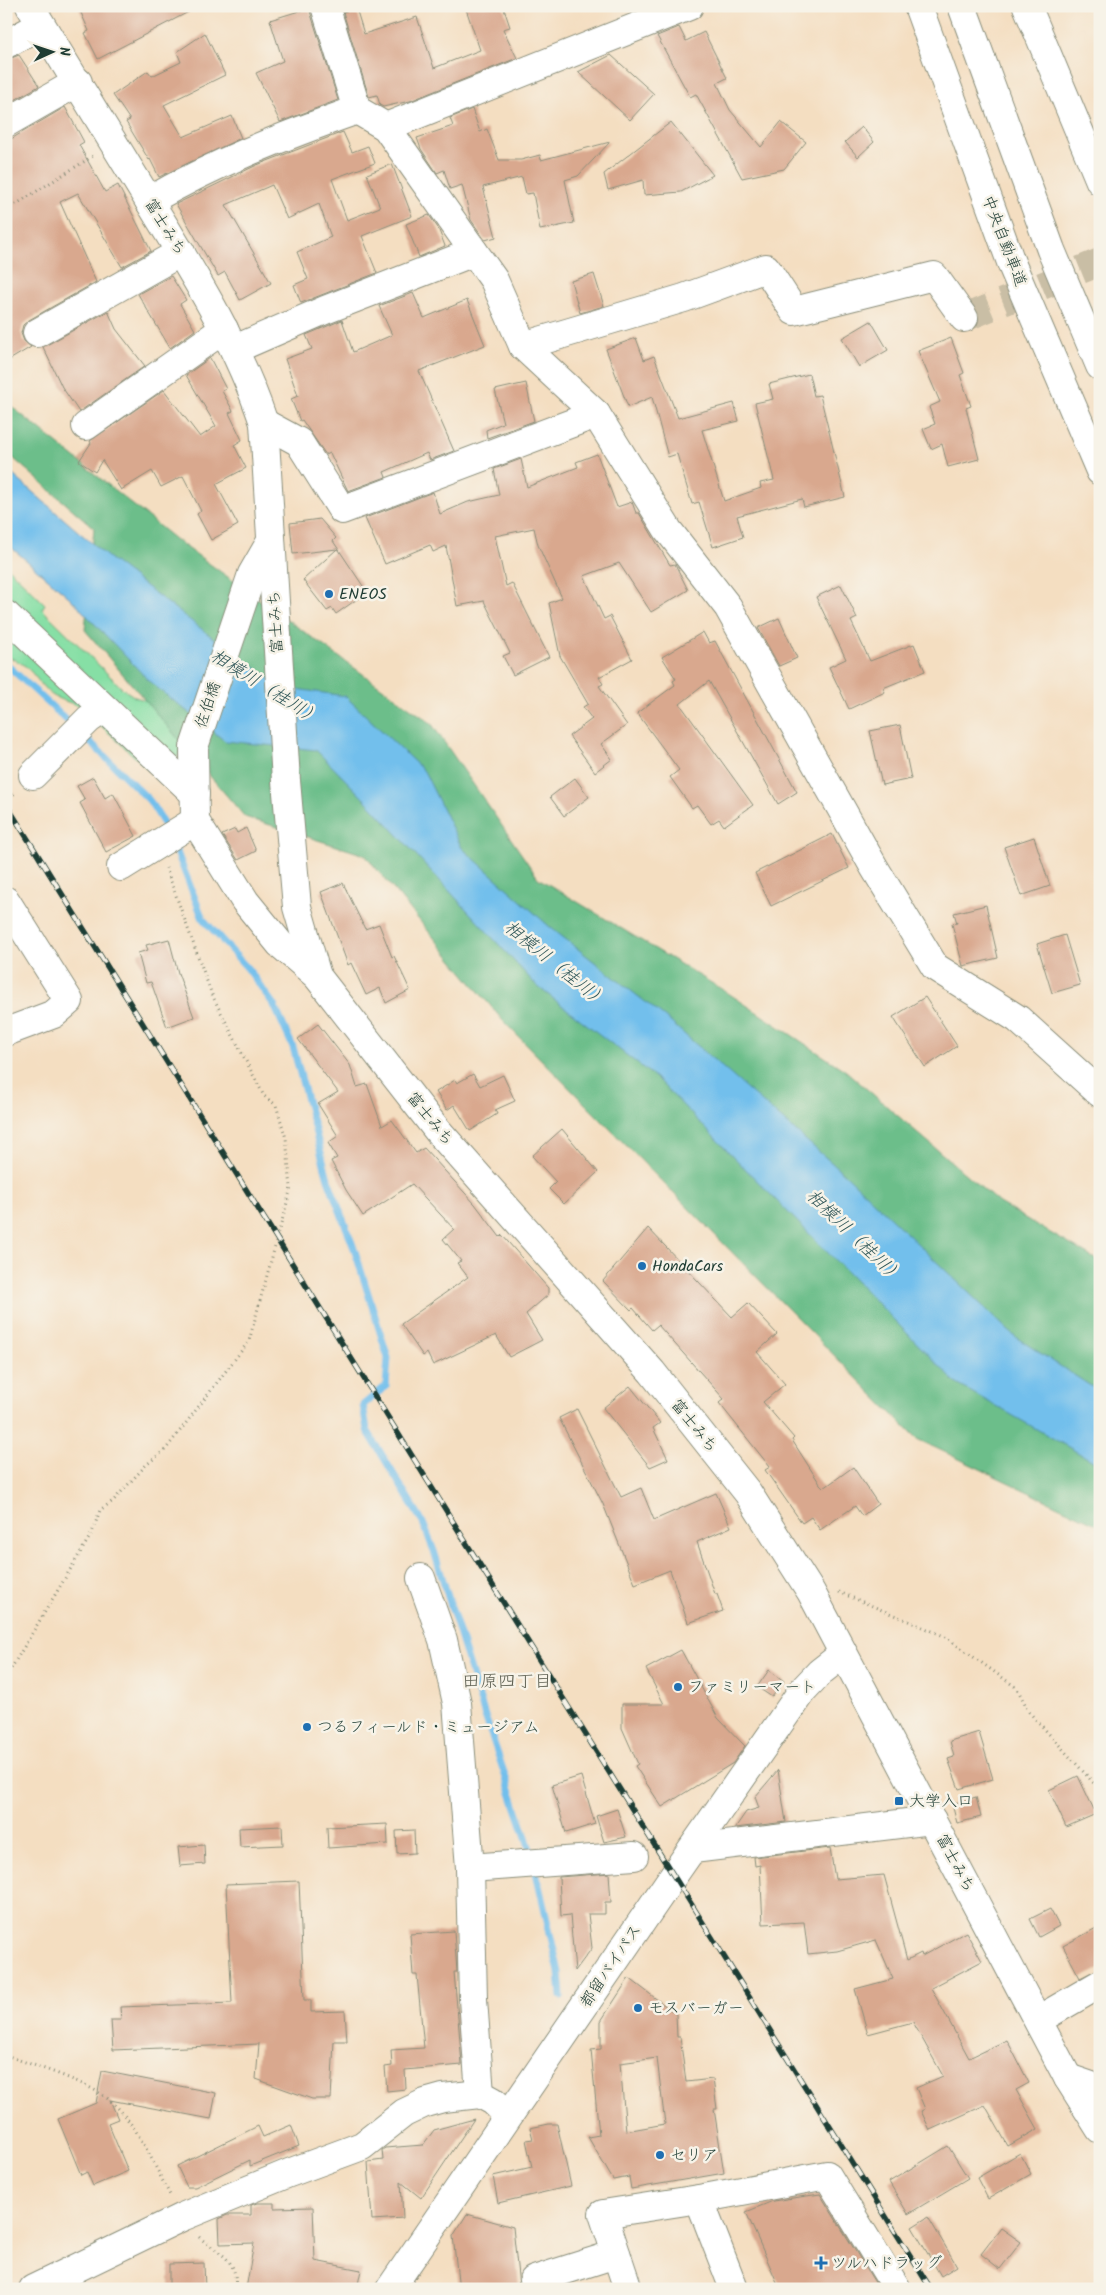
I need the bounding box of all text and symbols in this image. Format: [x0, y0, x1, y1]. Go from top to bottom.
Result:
north arrow [28, 28, 78, 78]
text: N [53, 46, 75, 57]
street label: 中央自動車道 [975, 192, 1033, 290]
street label: 富士みち [138, 194, 192, 260]
place label: ENEOS [339, 582, 387, 607]
marker: ENEOS [323, 588, 335, 600]
street label: 富士みち [262, 590, 290, 654]
water label: 相模川（桂川） [204, 642, 326, 734]
street label: 佐伯橋 [188, 678, 228, 732]
water label: 相模川（桂川） [497, 914, 613, 1016]
street label: 富士みち [400, 1087, 460, 1151]
water label: 相模川（桂川） [799, 1183, 909, 1291]
place label: HondaCars [652, 1254, 723, 1279]
marker: HondaCars [636, 1260, 648, 1272]
street label: 富士みち [664, 1394, 724, 1458]
district label: 田原四丁目 [462, 1668, 552, 1697]
place label: ファミリーマート [688, 1675, 816, 1700]
marker: ファミリーマート [672, 1681, 684, 1693]
place label: つるフィールド・ミュージアム [317, 1715, 540, 1740]
marker: つるフィールド・ミュージアム [301, 1721, 313, 1733]
place label: 大学入口 [909, 1789, 973, 1814]
marker: 大学入口 [893, 1795, 905, 1807]
street label: 富士みち [929, 1829, 981, 1897]
street label: 都留バイパス [574, 1919, 648, 2013]
place label: モスバーガー [648, 1996, 744, 2021]
marker: モスバーガー [632, 2002, 644, 2014]
place label: セリア [670, 2143, 718, 2168]
marker: セリア [654, 2149, 666, 2161]
place label: ツルハドラッグ [831, 2251, 942, 2276]
marker: ツルハドラッグ [815, 2257, 827, 2269]

